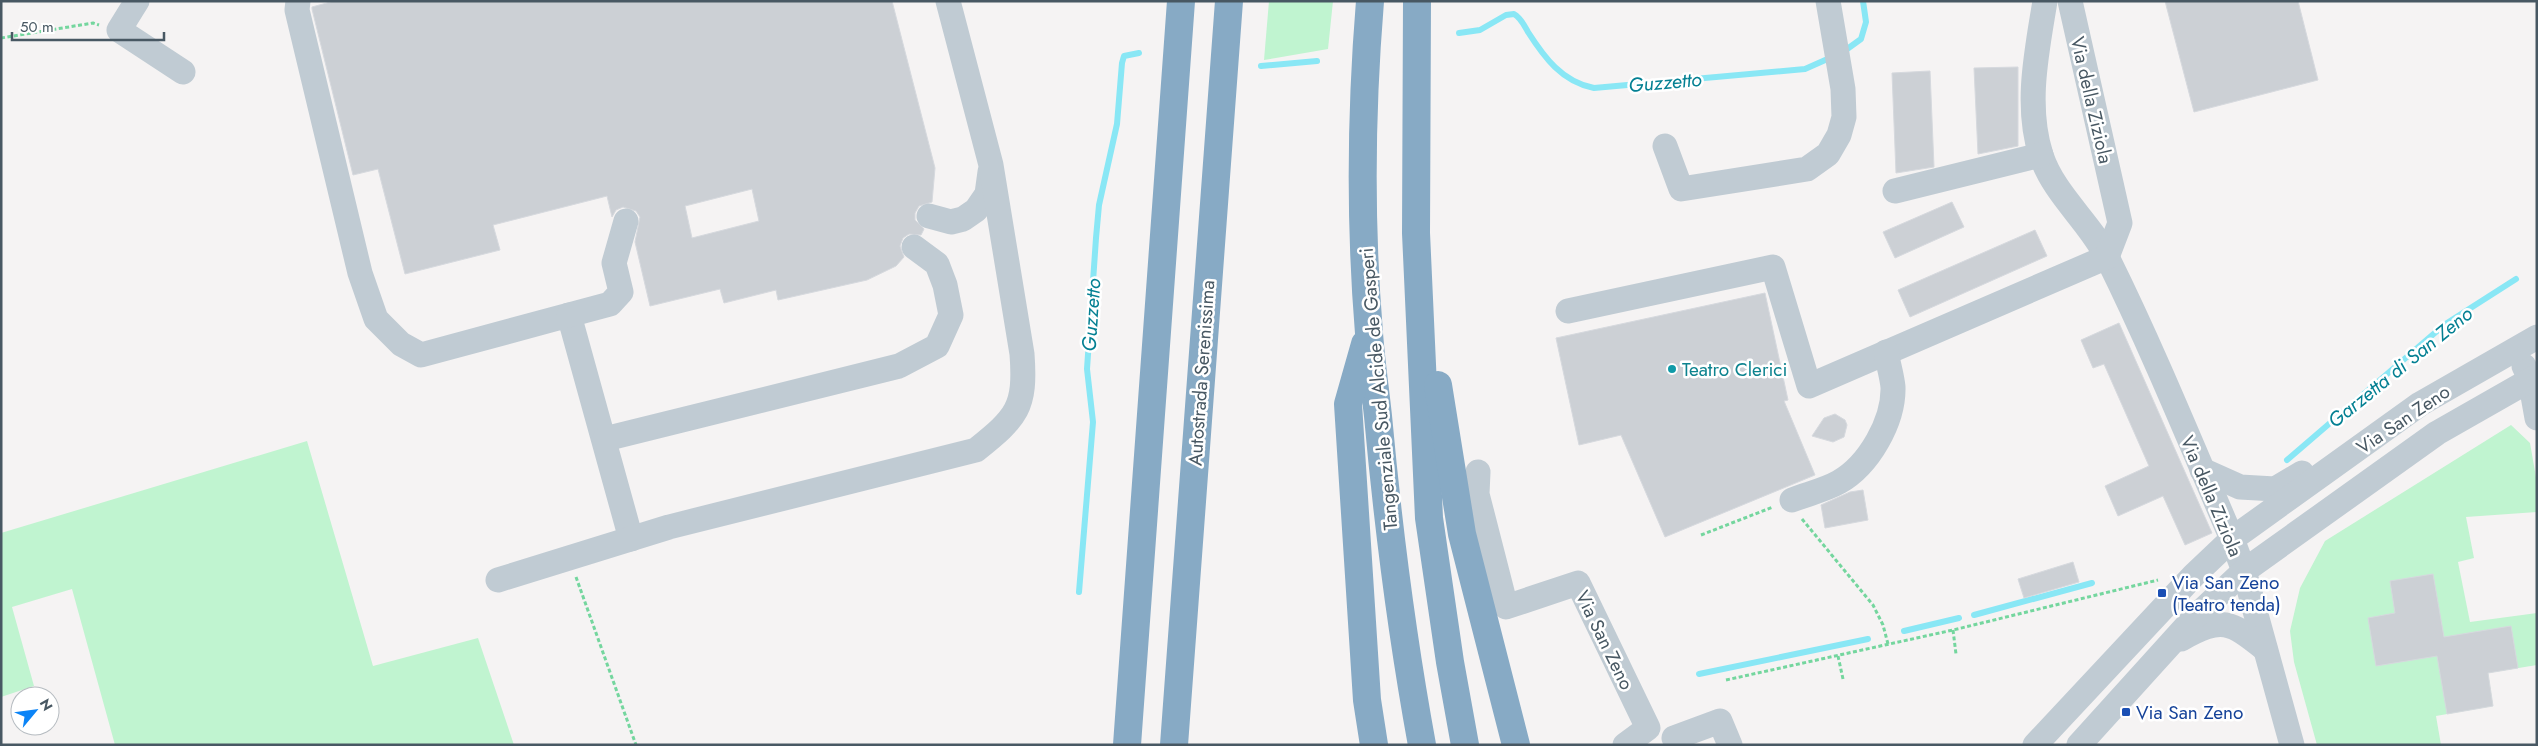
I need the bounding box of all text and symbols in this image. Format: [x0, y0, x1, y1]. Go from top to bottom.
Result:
scale bar [12, 10, 165, 42]
text: 50 m [20, 16, 54, 38]
street label: Via della Ziziola [2064, 34, 2119, 166]
water label: Guzzetto [1627, 65, 1703, 100]
street label: Tangenziale Sud Alcide de Gasperi [1353, 247, 1404, 531]
water label: Guzzetto [1074, 277, 1109, 353]
street label: Autostrada Serenissima [1182, 279, 1221, 467]
water label: Garzetta di San Zeno [2322, 299, 2479, 435]
place label: Teatro Clerici [1682, 356, 1787, 383]
marker: Teatro Clerici [1666, 363, 1678, 375]
street label: Via San Zeno [2351, 378, 2455, 461]
street label: Via della Ziziola [2174, 431, 2249, 561]
place label: Via San Zeno (Teatro tenda) [2172, 569, 2281, 618]
street label: Via San Zeno [1569, 586, 1640, 694]
marker: Via San Zeno (Teatro tenda) [2156, 587, 2168, 599]
north arrow [10, 686, 60, 736]
text: N [35, 695, 58, 714]
place label: Via San Zeno [2136, 699, 2243, 726]
marker: Via San Zeno [2120, 706, 2132, 718]

